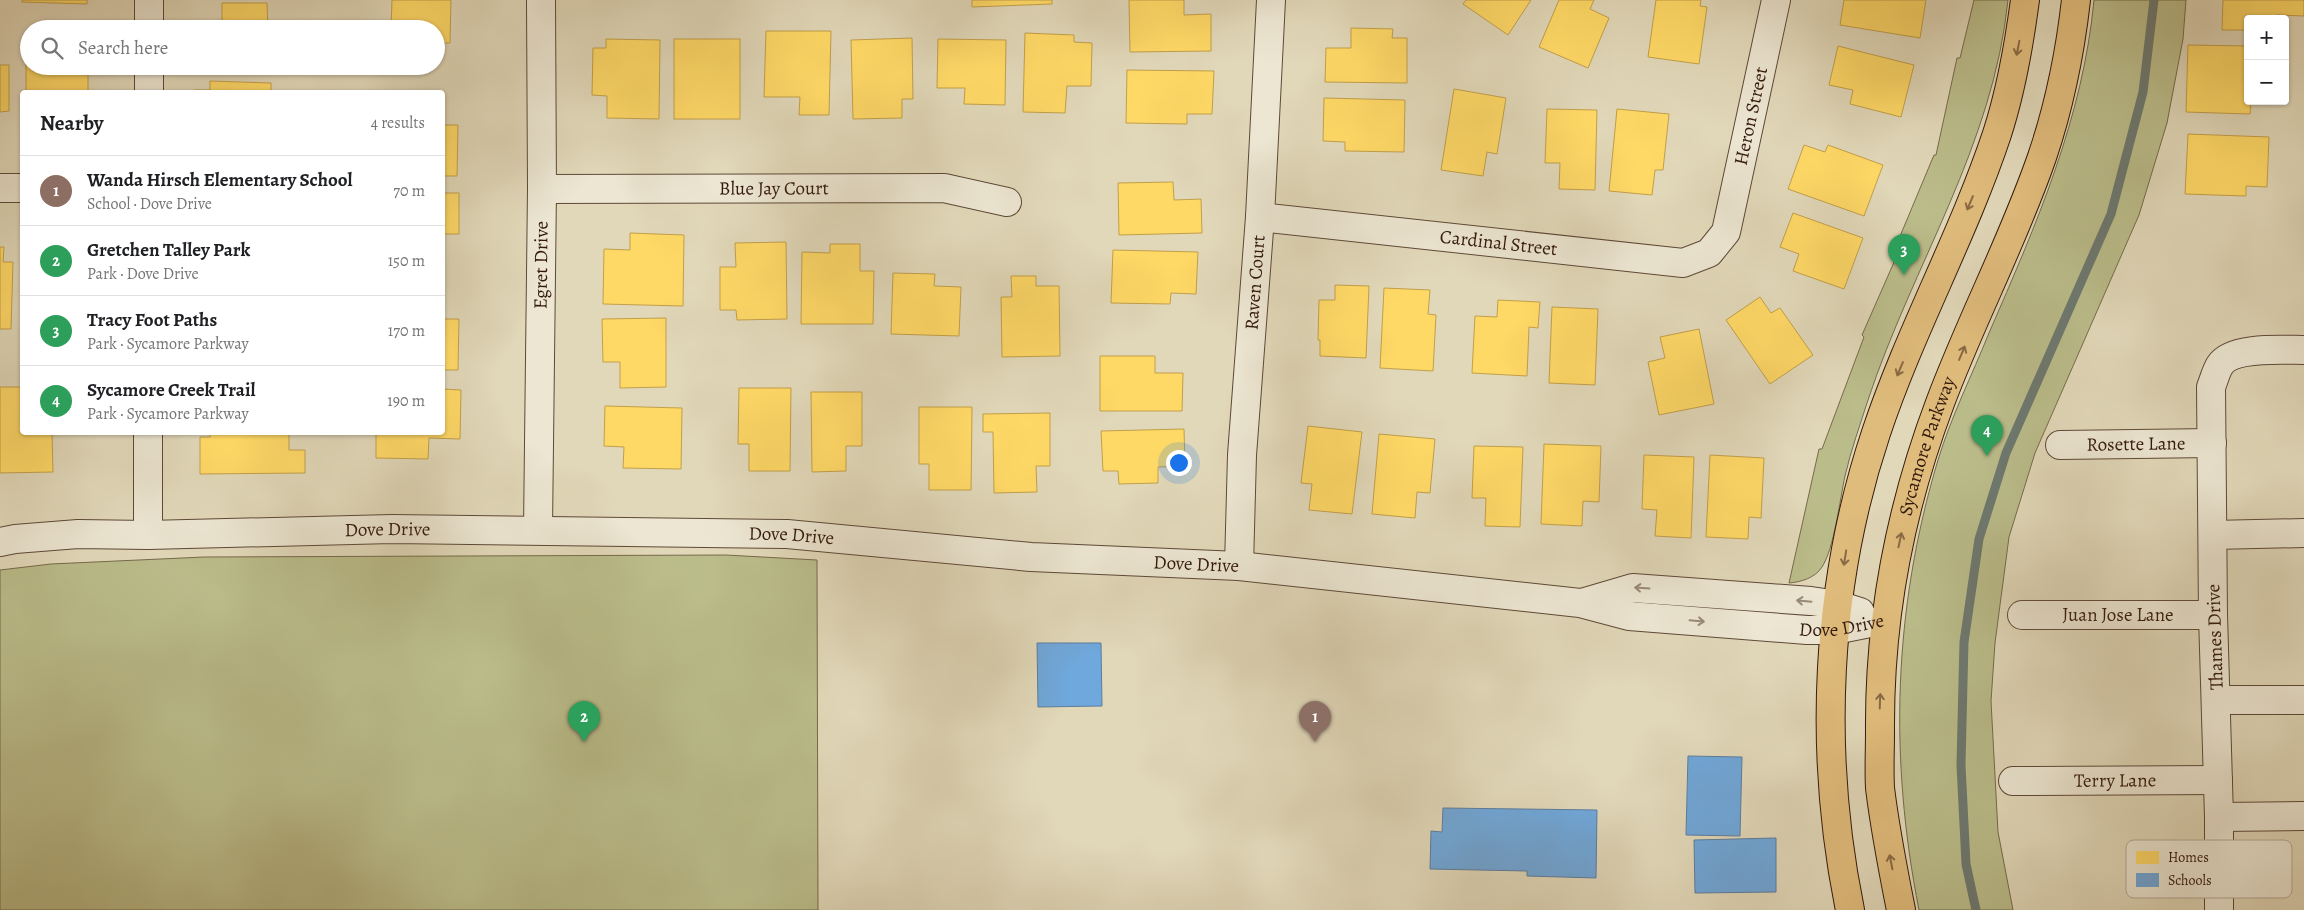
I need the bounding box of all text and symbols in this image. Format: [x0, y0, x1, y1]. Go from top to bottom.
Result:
map controls [2244, 15, 2289, 105]
button: + [2244, 15, 2289, 60]
search box [20, 20, 445, 75]
icon: search [38, 34, 66, 62]
text: Search here [78, 35, 168, 61]
one-way arrow [2013, 40, 2022, 56]
button: − [2244, 60, 2289, 105]
street label: Heron Street [1728, 64, 1774, 168]
text: Nearby [40, 109, 103, 137]
text: 4 results [371, 112, 425, 134]
text: Wanda Hirsch Elementary School [87, 167, 353, 193]
street label: Blue Jay Court [719, 175, 829, 202]
text: 1 [53, 180, 59, 202]
text: 70 m [393, 180, 425, 202]
text: School · Dove Drive [87, 193, 212, 215]
one-way arrow [1965, 195, 1975, 210]
street label: Egret Drive [528, 221, 555, 309]
street label: Cardinal Street [1439, 224, 1559, 262]
street label: Raven Court [1238, 234, 1272, 331]
pin: 3 [1888, 234, 1920, 275]
text: Gretchen Talley Park [87, 237, 250, 263]
text: 2 [52, 250, 60, 272]
text: 150 m [388, 250, 425, 272]
text: Park · Dove Drive [87, 263, 199, 285]
text: Tracy Foot Paths [87, 307, 217, 333]
text: 3 [53, 320, 59, 342]
text: 170 m [388, 320, 425, 342]
text: Park · Sycamore Parkway [87, 333, 249, 355]
one-way arrow [1958, 345, 1967, 360]
one-way arrow [1895, 361, 1905, 376]
street label: Sycamore Parkway [1893, 372, 1962, 518]
text: Sycamore Creek Trail [87, 377, 256, 403]
text: 4 [52, 390, 60, 412]
text: 190 m [387, 390, 425, 412]
text: Park · Sycamore Parkway [87, 403, 249, 425]
pin: 4 [1971, 415, 2003, 456]
street label: Rosette Lane [2086, 430, 2186, 458]
your location [1166, 450, 1192, 476]
street label: Dove Drive [344, 516, 430, 543]
street label: Dove Drive [748, 521, 835, 551]
one-way arrow [1895, 532, 1905, 548]
street label: Dove Drive [1153, 549, 1239, 579]
one-way arrow [1840, 550, 1850, 566]
one-way arrow [1634, 584, 1650, 593]
street label: Thames Drive [2200, 584, 2230, 690]
one-way arrow [1796, 596, 1812, 605]
street label: Juan Jose Lane [2062, 602, 2174, 628]
street label: Dove Drive [1798, 608, 1886, 643]
one-way arrow [1689, 616, 1705, 626]
one-way arrow [1875, 693, 1885, 709]
pin: 2 [568, 701, 600, 742]
pin: 1 [1299, 701, 1331, 742]
street label: Terry Lane [2074, 767, 2156, 794]
legend [2126, 840, 2292, 898]
text: Homes [2168, 848, 2209, 867]
one-way arrow [1886, 855, 1896, 871]
text: Schools [2168, 871, 2212, 890]

